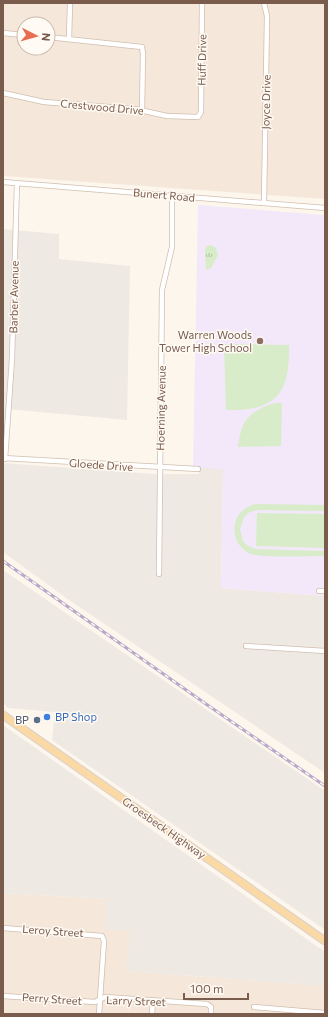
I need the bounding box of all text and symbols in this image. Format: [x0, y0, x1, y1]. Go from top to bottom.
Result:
north arrow [16, 16, 56, 56]
text: N [40, 32, 53, 42]
street label: Huff Drive [195, 34, 208, 86]
street label: Joyce Drive [259, 74, 273, 130]
street label: Crestwood Drive [60, 96, 145, 117]
street label: Bunert Road [133, 185, 196, 204]
street label: Barber Avenue [6, 260, 21, 333]
place label: Warren Woods Tower High School [159, 328, 252, 354]
marker: Warren Woods Tower High School [255, 336, 265, 346]
street label: Hoerning Avenue [153, 365, 168, 451]
street label: Gloede Drive [69, 456, 134, 473]
place label: BP Shop [55, 710, 97, 723]
marker: BP Shop [42, 712, 52, 722]
place label: BP [15, 713, 29, 726]
marker: BP [32, 715, 42, 725]
street label: Groesbeck Highway [120, 794, 209, 861]
street label: Leroy Street [22, 922, 85, 939]
scale bar [184, 975, 248, 1001]
text: 100 m [190, 981, 224, 995]
street label: Perry Street [22, 990, 83, 1007]
street label: Larry Street [106, 993, 167, 1008]

